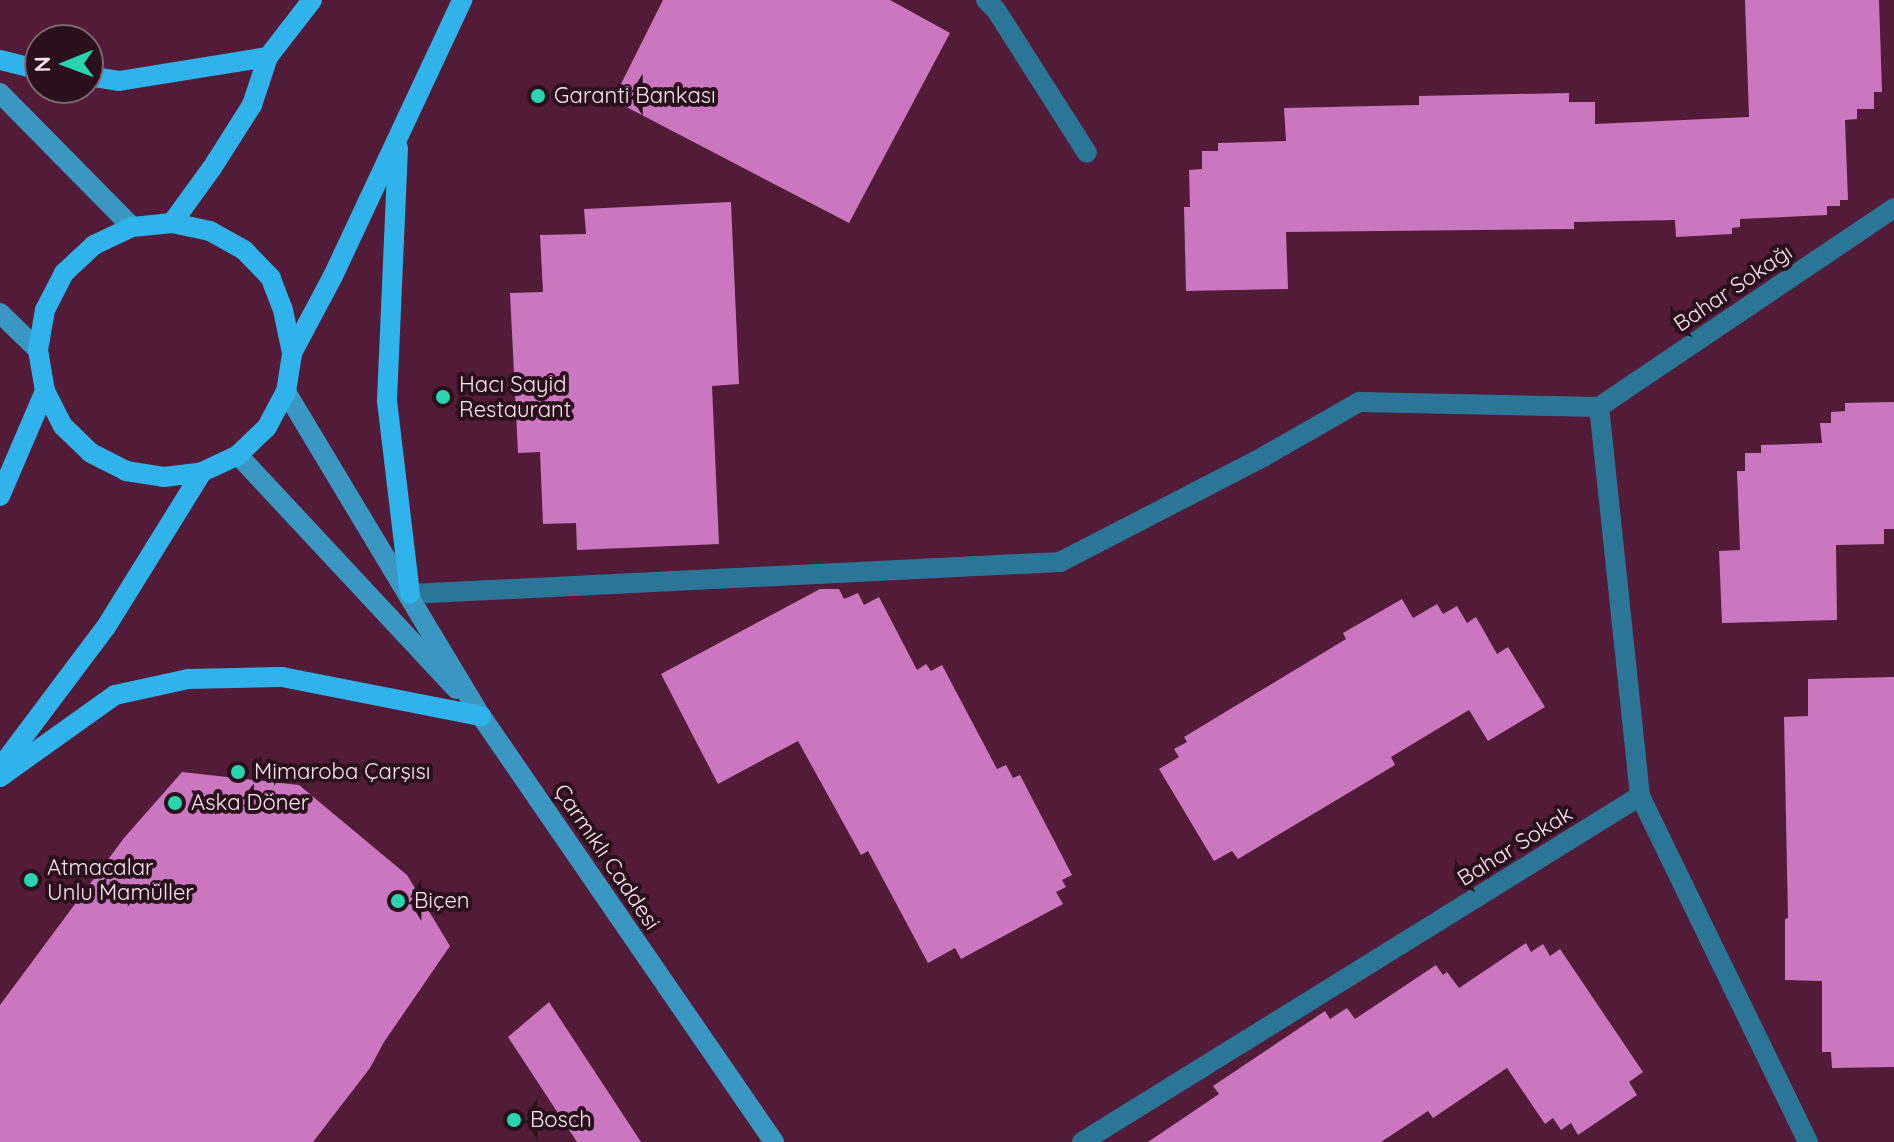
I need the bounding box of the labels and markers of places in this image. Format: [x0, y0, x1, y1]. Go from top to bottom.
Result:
place label: Garanti Bankası [554, 83, 716, 109]
marker: Garanti Bankası [529, 87, 547, 105]
place label: Hacı Sayid Restaurant [459, 371, 571, 422]
marker: Hacı Sayid Restaurant [434, 388, 452, 406]
place label: Mimaroba Çarşısı [254, 759, 430, 785]
marker: Mimaroba Çarşısı [229, 763, 247, 781]
place label: Aska Döner [191, 790, 309, 816]
marker: Aska Döner [166, 794, 184, 812]
place label: Atmacalar Unlu Mamüller [47, 854, 194, 906]
marker: Atmacalar Unlu Mamüller [22, 871, 40, 889]
place label: Biçen [414, 888, 470, 914]
marker: Biçen [389, 892, 407, 910]
place label: Bosch [530, 1107, 592, 1133]
marker: Bosch [505, 1111, 523, 1129]

